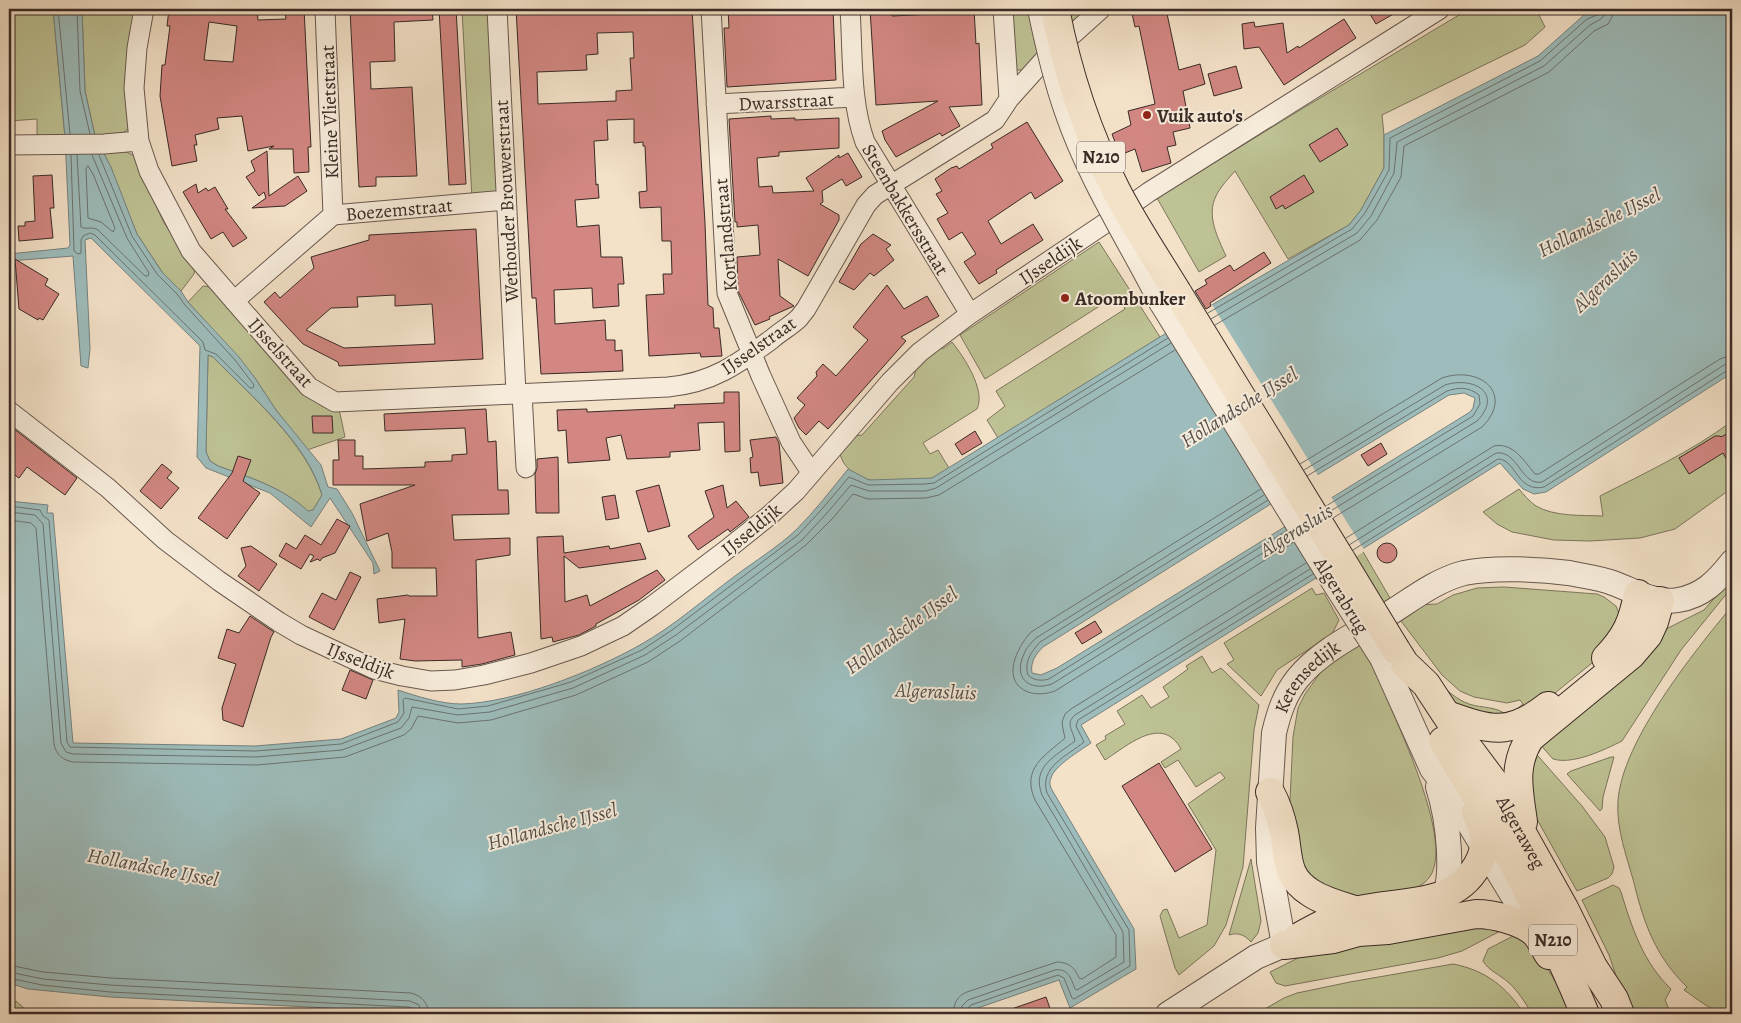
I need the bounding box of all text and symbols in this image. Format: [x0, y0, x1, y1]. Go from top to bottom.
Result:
street label: Kleine Vlietstraat [315, 44, 345, 180]
street label: Dwarsstraat [738, 87, 834, 117]
street label: Wethouder Brouwerstraat [489, 99, 525, 304]
place label: Vuik auto's [1156, 103, 1243, 129]
marker: Vuik auto's [1141, 109, 1153, 121]
street label: Steenbakkersstraat [856, 139, 955, 280]
road number: N210 [1077, 142, 1125, 172]
street label: Kortlandstraat [708, 177, 744, 293]
water label: Hollandsche IJssel [1533, 181, 1665, 264]
street label: Boezemstraat [345, 192, 454, 228]
street label: IJsseldijk [1014, 230, 1088, 291]
water label: Algerasluis [1566, 242, 1644, 319]
place label: Atoombunker [1074, 286, 1186, 312]
marker: Atoombunker [1059, 292, 1071, 304]
street label: IJsselstraat [716, 310, 801, 381]
street label: IJsselstraat [242, 312, 319, 393]
water label: Hollandsche IJssel [1176, 361, 1303, 454]
street label: IJsseldijk [716, 497, 788, 562]
water label: Algerasluis [1254, 497, 1338, 564]
street label: Algerabrug [1307, 551, 1375, 639]
water label: Hollandsche IJssel [840, 580, 963, 680]
street label: Ketensedijk [1269, 634, 1346, 717]
street label: IJsseldijk [323, 636, 399, 686]
water label: Algerasluis [894, 677, 977, 706]
street label: Algeraweg [1489, 790, 1552, 874]
water label: Hollandsche IJssel [484, 796, 620, 857]
water label: Hollandsche IJssel [85, 842, 221, 893]
road number: N210 [1529, 924, 1577, 956]

